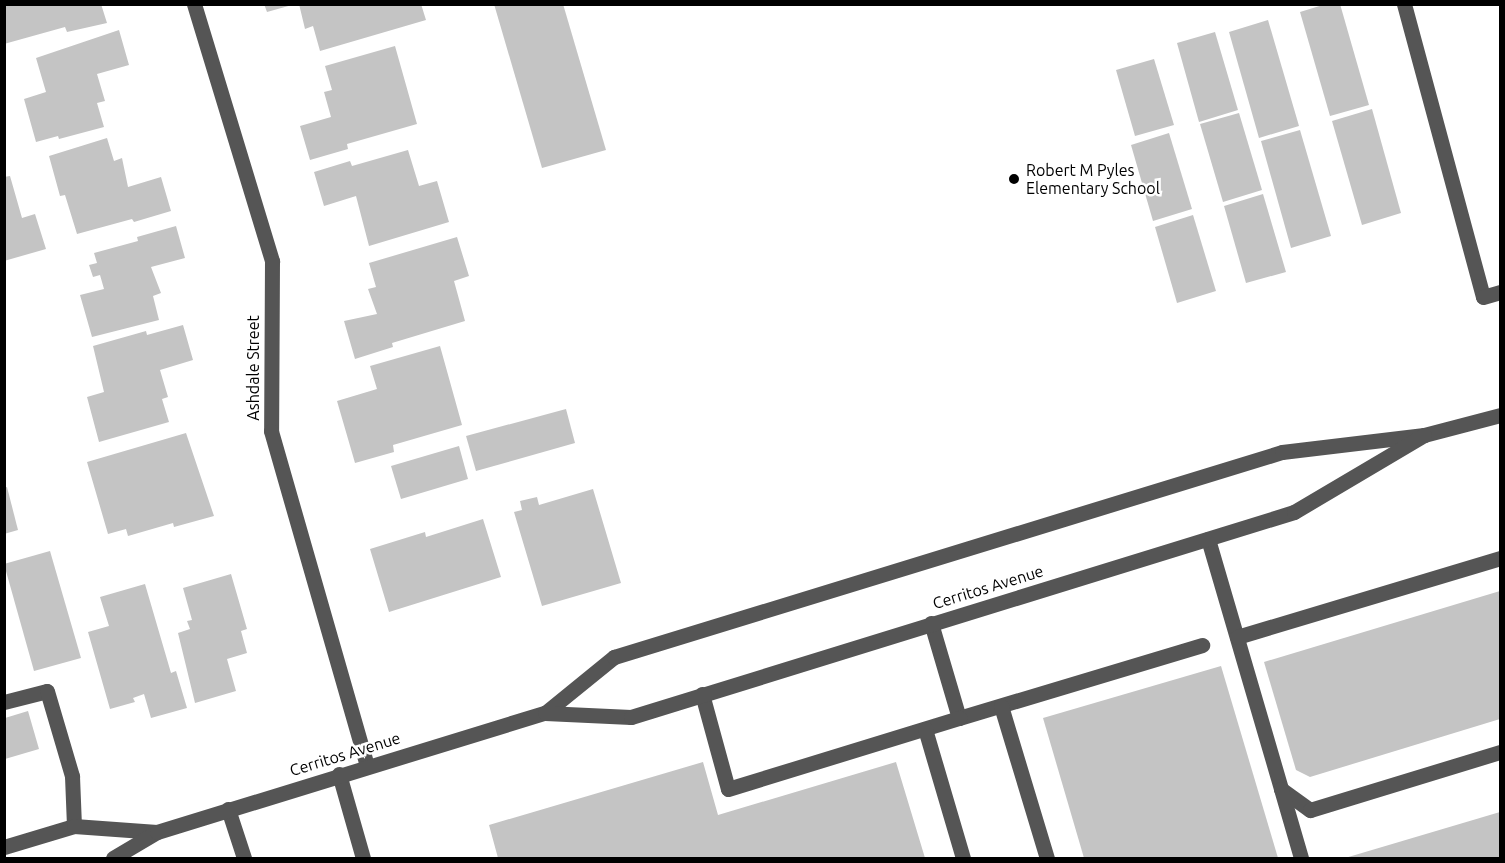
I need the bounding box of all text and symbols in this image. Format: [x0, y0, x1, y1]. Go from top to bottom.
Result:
place label: Robert M Pyles Elementary School [1026, 160, 1160, 198]
marker: Robert M Pyles Elementary School [1007, 172, 1021, 186]
street label: Ashdale Street [243, 315, 263, 421]
street label: Cerritos Avenue [930, 561, 1046, 613]
street label: Cerritos Avenue [287, 728, 403, 780]

